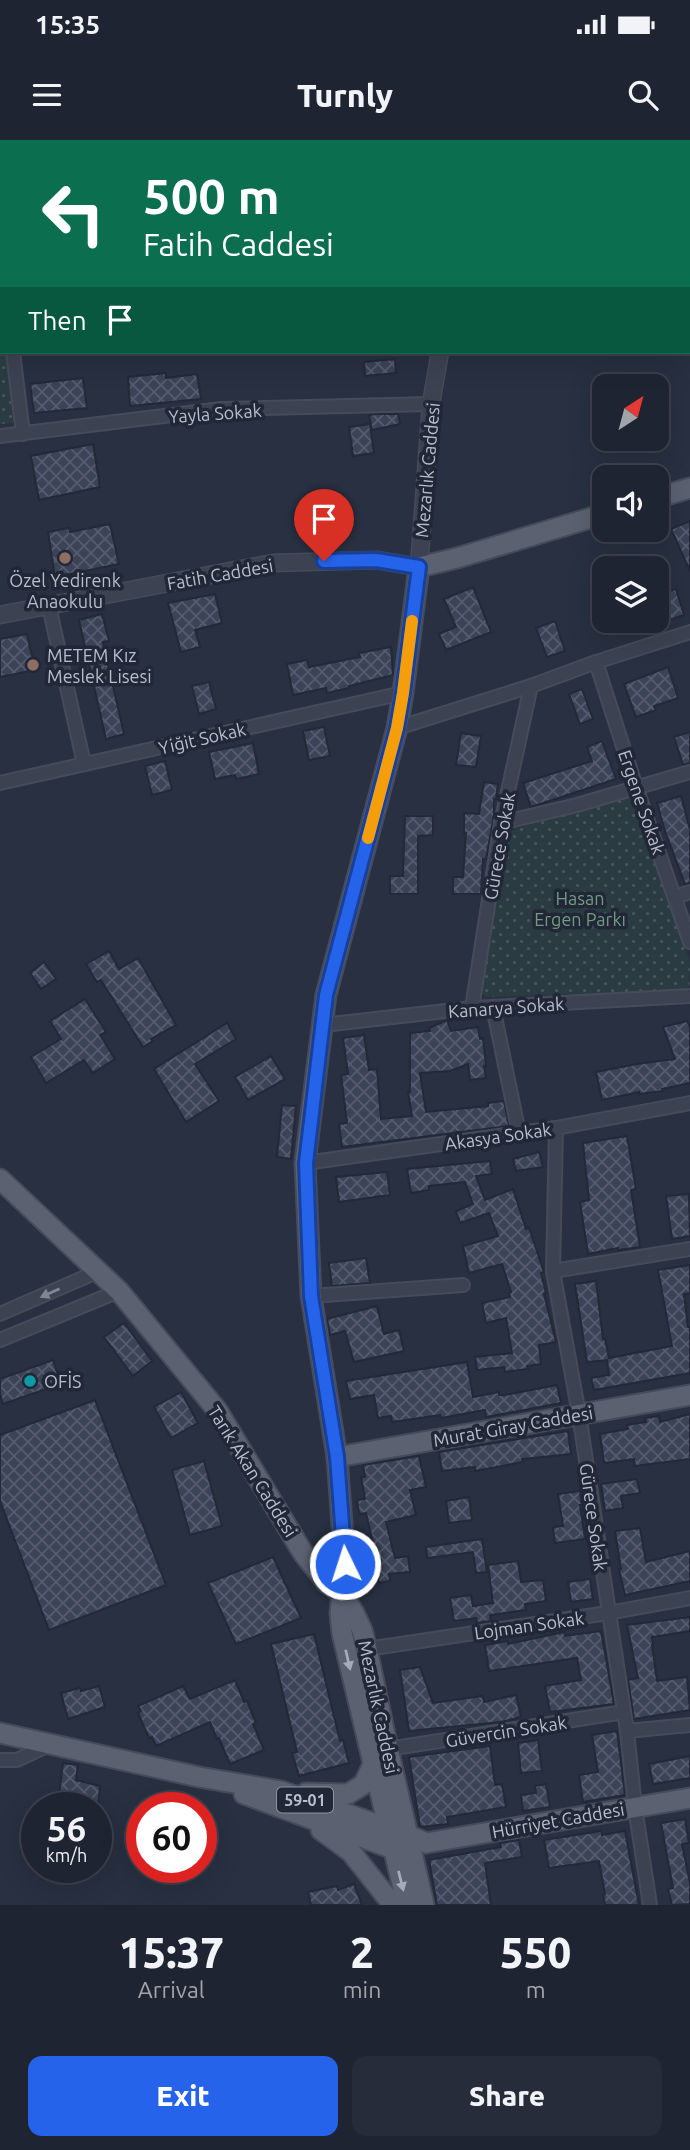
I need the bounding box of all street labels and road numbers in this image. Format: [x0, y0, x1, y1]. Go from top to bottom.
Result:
street label: Yayla Sokak [168, 400, 262, 426]
street label: Mezarlık Caddesi [411, 402, 443, 538]
street label: Fatih Caddesi [165, 555, 275, 593]
street label: Yiğit Sokak [156, 718, 248, 758]
street label: Ergene Sokak [615, 747, 669, 857]
street label: Gürece Sokak [480, 791, 518, 901]
street label: Kanarya Sokak [447, 993, 565, 1021]
street label: Akasya Sokak [444, 1119, 552, 1153]
street label: Tarık Akan Caddesi [205, 1402, 301, 1540]
street label: Murat Giray Caddesi [432, 1402, 594, 1450]
street label: Gürece Sokak [577, 1462, 611, 1572]
street label: Lojman Sokak [473, 1607, 585, 1643]
street label: Mezarlık Caddesi [355, 1639, 403, 1775]
street label: Güvercin Sokak [444, 1712, 568, 1750]
road number: 59-01 [277, 1788, 333, 1812]
street label: Hürriyet Caddesi [490, 1799, 626, 1841]

